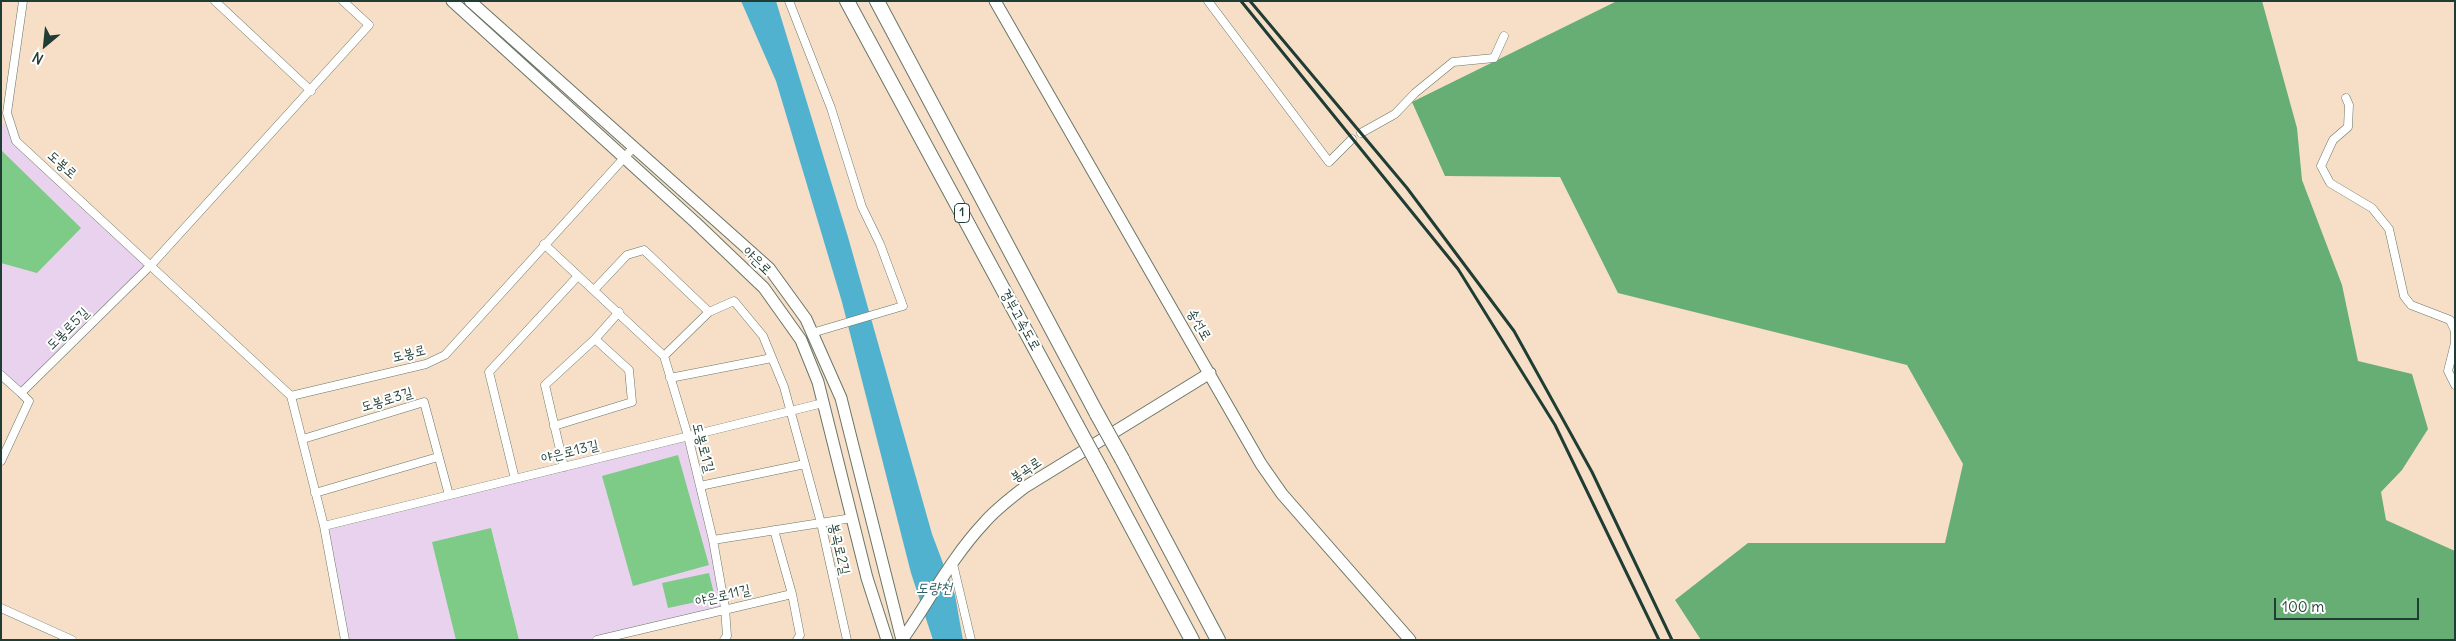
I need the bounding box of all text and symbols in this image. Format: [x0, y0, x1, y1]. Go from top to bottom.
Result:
north arrow [20, 20, 70, 70]
text: N [29, 48, 46, 68]
street label: 도봉로 [44, 147, 80, 183]
road number: 1 [954, 204, 970, 222]
street label: 야은로 [739, 243, 775, 279]
street label: 경부고속도로 [996, 286, 1044, 354]
street label: 도봉로5길 [43, 304, 93, 354]
street label: 송선로 [1183, 306, 1215, 344]
street label: 도봉로 [391, 342, 427, 366]
street label: 도봉로3길 [359, 384, 415, 416]
street label: 도봉로1길 [688, 421, 718, 475]
street label: 야은로13길 [540, 437, 600, 467]
street label: 봉곡로 [1007, 454, 1045, 486]
street label: 봉곡로2길 [825, 521, 853, 577]
water label: 도량천 [916, 580, 952, 598]
street label: 야은로11길 [694, 581, 752, 611]
scale bar [2276, 588, 2421, 620]
text: 100 m [2282, 597, 2324, 616]

